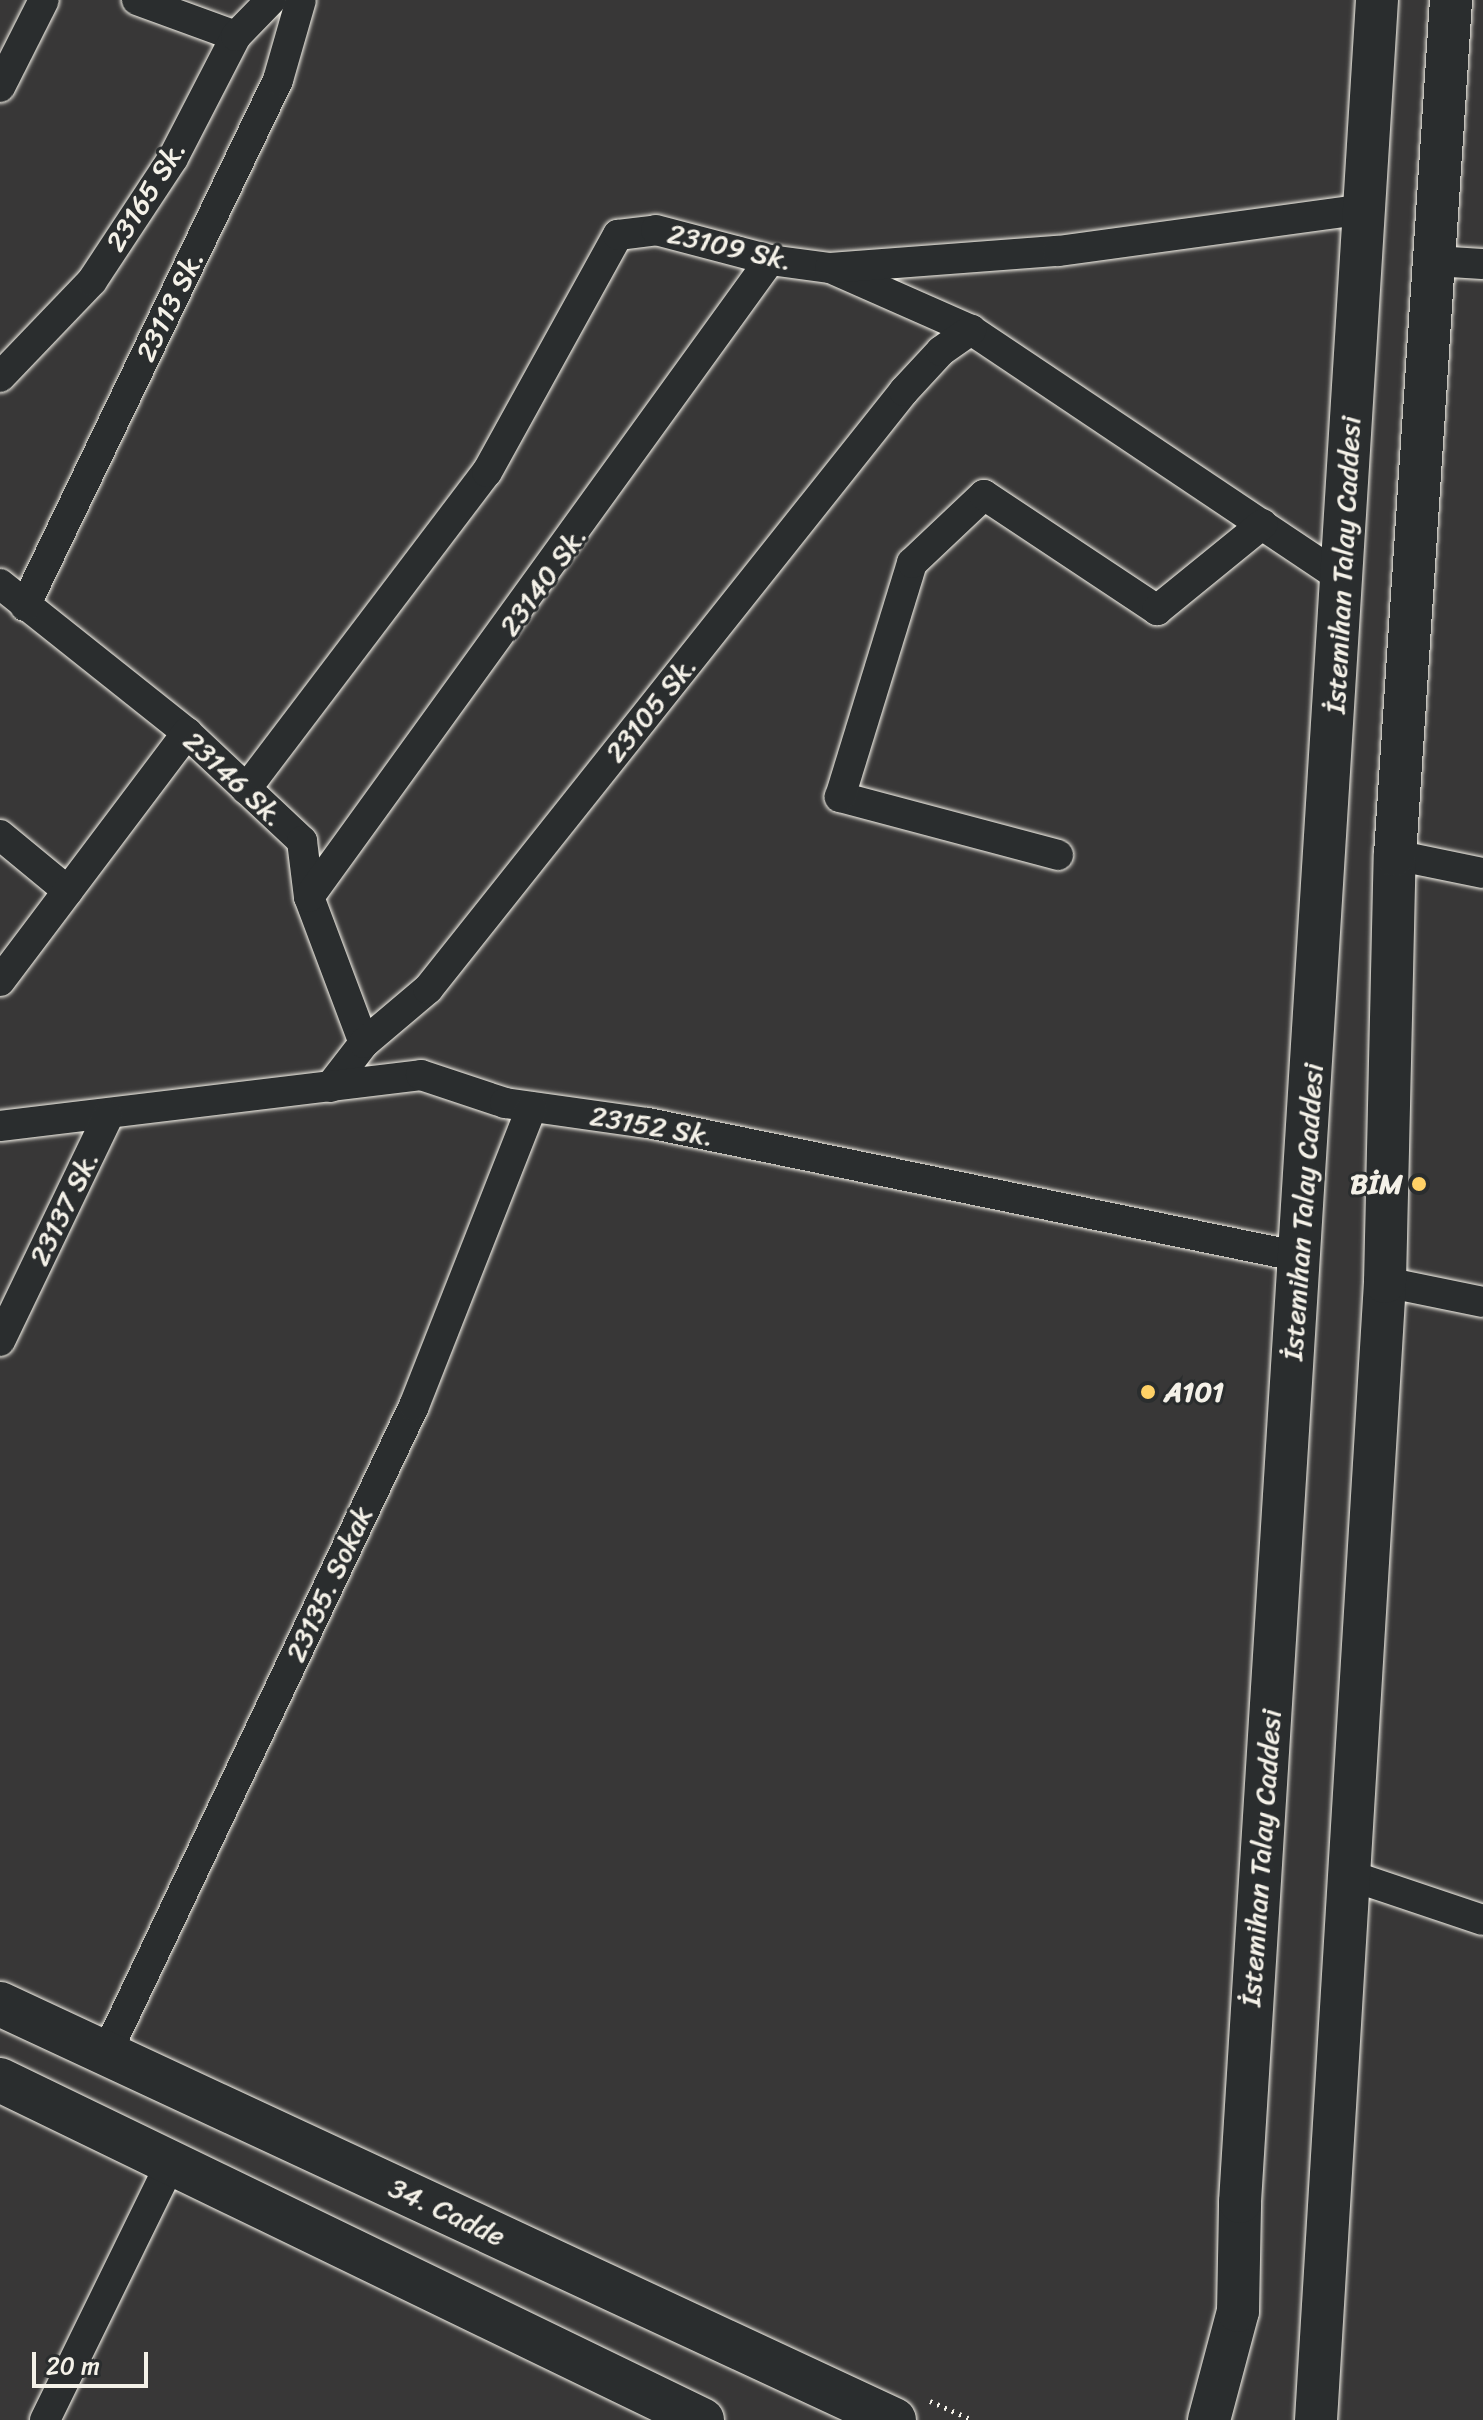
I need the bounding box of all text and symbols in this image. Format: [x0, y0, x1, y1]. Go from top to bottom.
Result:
street label: 23165 Sk. [99, 134, 193, 258]
street label: 23109 Sk. [665, 216, 795, 278]
street label: 23113 Sk. [129, 245, 211, 367]
street label: İstemihan Talay Caddesi [1318, 416, 1368, 714]
street label: 23140 Sk. [492, 520, 594, 642]
street label: 23105 Sk. [598, 649, 704, 769]
street label: 23146 Sk. [177, 724, 291, 834]
street label: İstemihan Talay Caddesi [1276, 1063, 1330, 1361]
street label: 23152 Sk. [588, 1099, 716, 1153]
street label: 23137 Sk. [22, 1145, 106, 1271]
place label: BİM [1350, 1167, 1403, 1201]
marker: BİM [1410, 1175, 1428, 1193]
place label: A101 [1164, 1375, 1224, 1409]
marker: A101 [1139, 1383, 1157, 1401]
street label: 23135. Sokak [278, 1501, 380, 1667]
street label: İstemihan Talay Caddesi [1234, 1709, 1288, 2007]
street label: 34. Cadde [384, 2171, 510, 2253]
scale bar [36, 2336, 152, 2386]
text: 20 m [46, 2345, 100, 2387]

